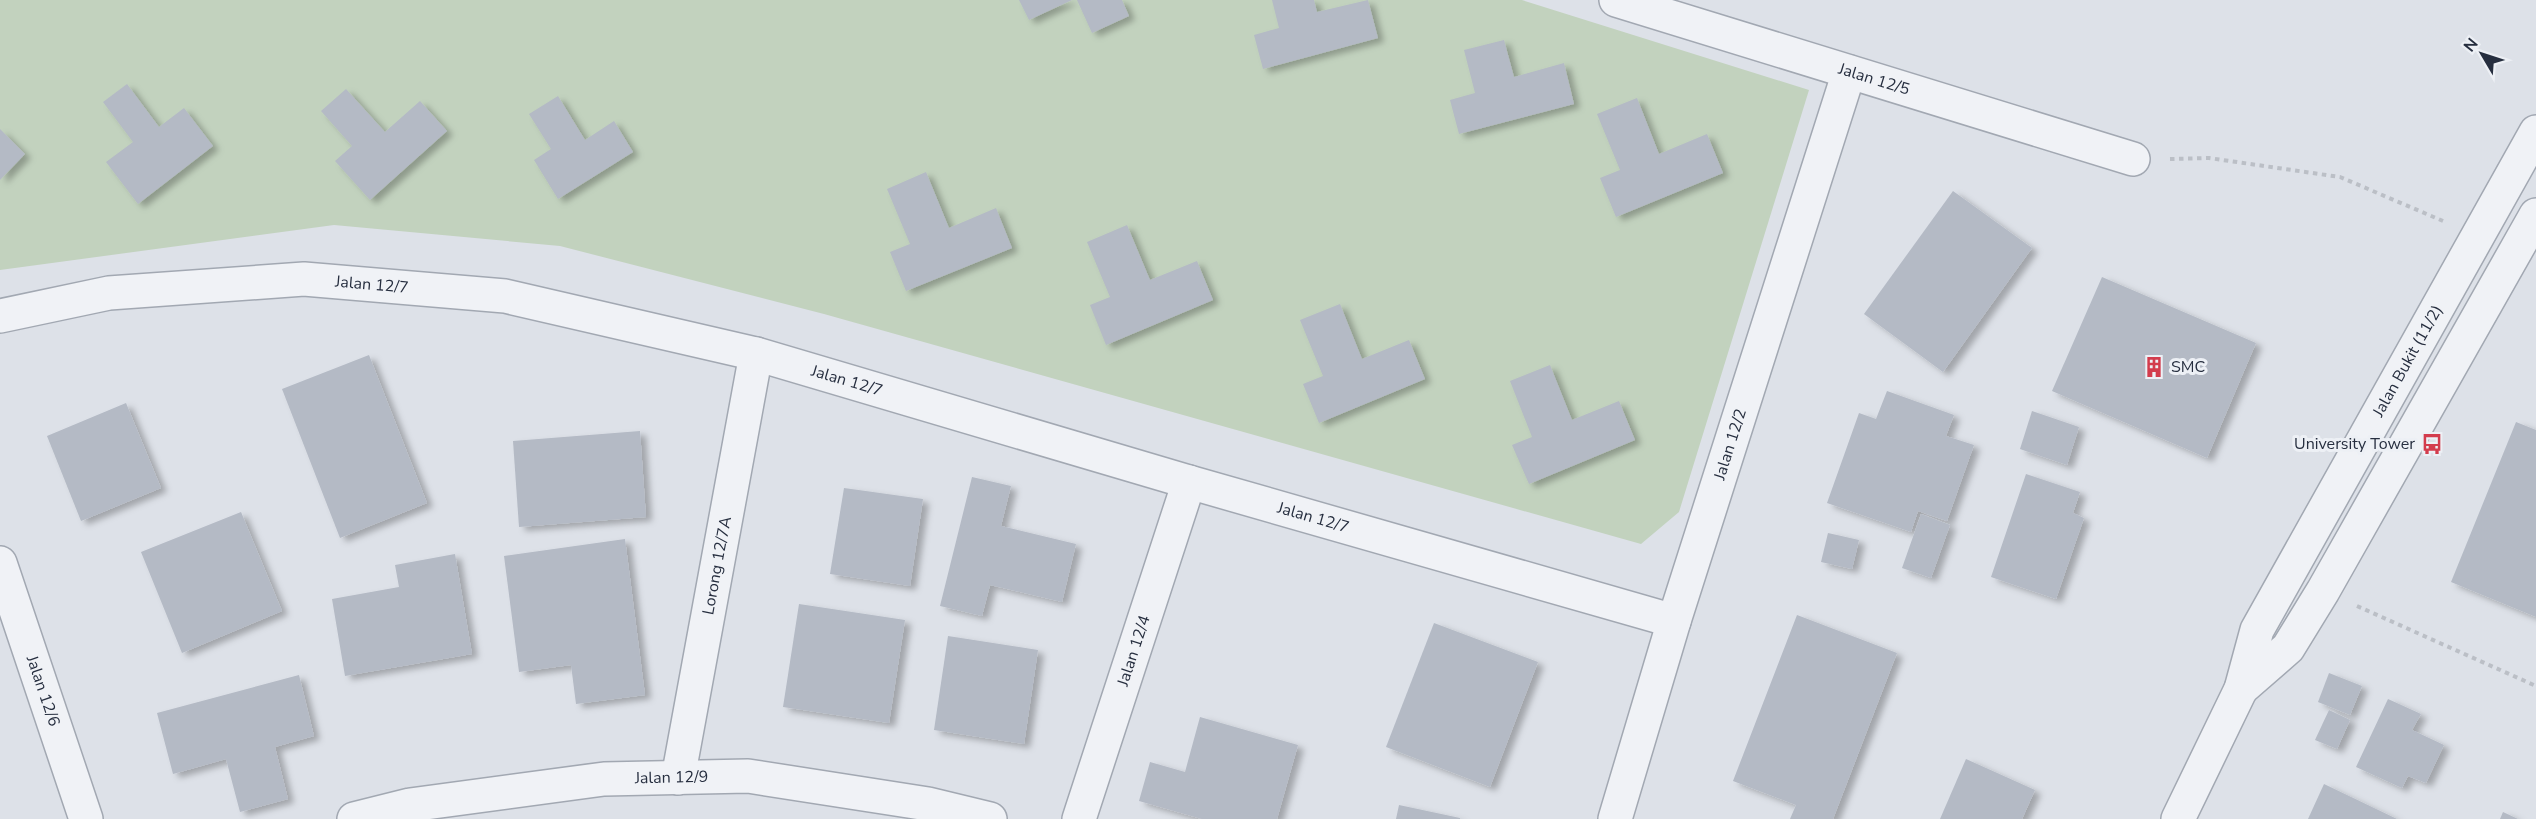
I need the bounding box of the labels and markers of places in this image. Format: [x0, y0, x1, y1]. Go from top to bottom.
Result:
building icon: SMC [2142, 355, 2166, 379]
place label: SMC [2171, 356, 2206, 378]
bus stop icon: University Tower [2420, 432, 2444, 456]
place label: University Tower [2294, 433, 2415, 455]

